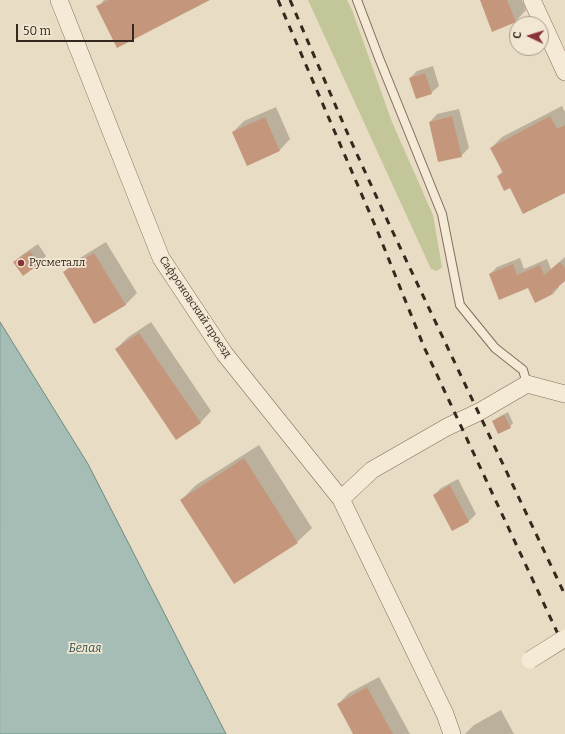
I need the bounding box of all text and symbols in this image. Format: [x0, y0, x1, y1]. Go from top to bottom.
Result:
scale bar [18, 16, 136, 42]
north arrow [509, 16, 549, 56]
text: 50 m [23, 24, 51, 38]
text: С [511, 31, 524, 39]
street label: Сафроновский проезд [156, 254, 234, 360]
place label: Русметалл [29, 256, 85, 270]
marker: Русметалл [16, 258, 26, 268]
water label: Белая [69, 642, 101, 656]

